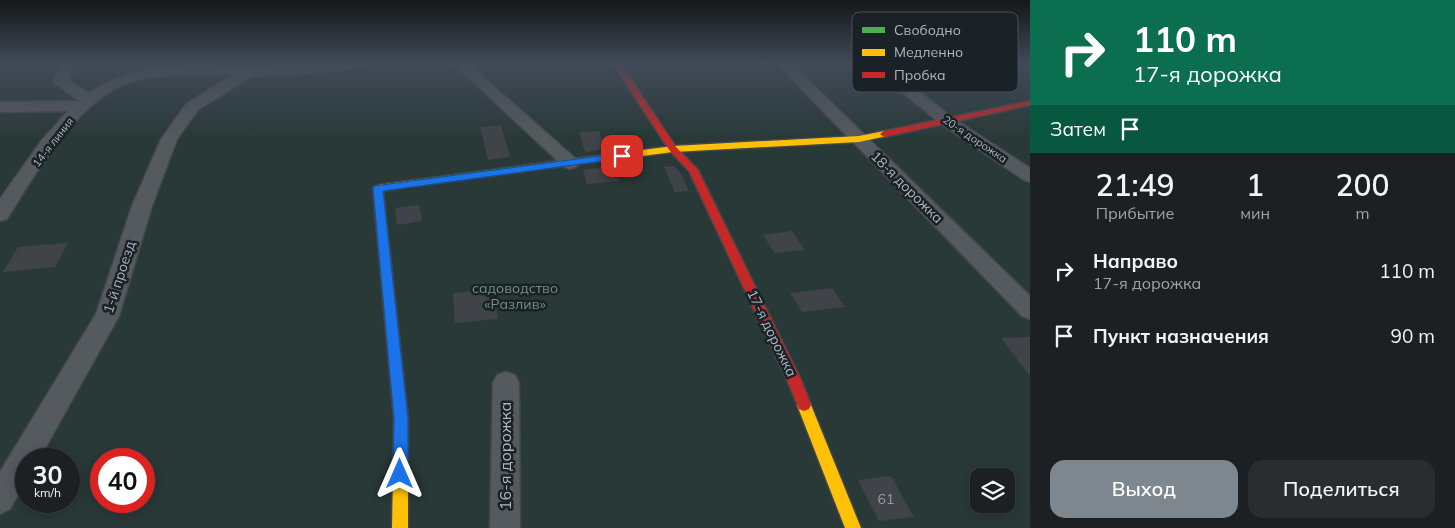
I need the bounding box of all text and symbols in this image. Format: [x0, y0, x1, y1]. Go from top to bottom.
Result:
legend [852, 12, 1018, 92]
text: 110 m [1133, 17, 1237, 61]
icon: right [1050, 20, 1115, 85]
text: Свободно [894, 21, 961, 39]
text: Медленно [894, 43, 963, 61]
text: 17-я дорожка [1133, 60, 1282, 88]
text: Пробка [894, 66, 946, 84]
street label: 20-я дорожка [940, 112, 1010, 166]
street label: 14-я линия [29, 114, 77, 170]
icon: arrive [1116, 115, 1144, 143]
text: Затем [1050, 117, 1106, 141]
pin [601, 135, 643, 177]
icon: arrive [608, 142, 636, 170]
street label: 18-я дорожка [867, 147, 947, 227]
text: 21:49 [1096, 166, 1175, 204]
text: 1 [1246, 166, 1264, 204]
text: 200 [1335, 166, 1389, 204]
text: Прибытие [1096, 203, 1174, 223]
text: мин [1240, 203, 1270, 223]
text: m [1355, 203, 1370, 223]
street label: 1-й проезд [99, 238, 139, 315]
text: Направо [1093, 249, 1178, 273]
icon: right [1050, 257, 1078, 285]
text: 110 m [1379, 259, 1435, 283]
text: 17-я дорожка [1093, 273, 1201, 293]
park label: садоводство «Разлив» [472, 279, 558, 313]
street label: 17-я дорожка [743, 286, 801, 380]
icon: arrive [1050, 322, 1078, 350]
text: Пункт назначения [1093, 324, 1269, 348]
text: 90 m [1391, 324, 1435, 348]
street label: 16-я дорожка [495, 402, 515, 510]
position arrow [373, 447, 425, 499]
speed limit sign: 40 [90, 448, 155, 513]
text: 30 [32, 459, 63, 490]
button: Выход [1050, 460, 1238, 518]
button: Поделиться [1248, 460, 1435, 518]
map controls [970, 468, 1015, 513]
button: layers [970, 468, 1015, 513]
text: km/h [34, 485, 61, 500]
house number: 61 [878, 490, 894, 508]

